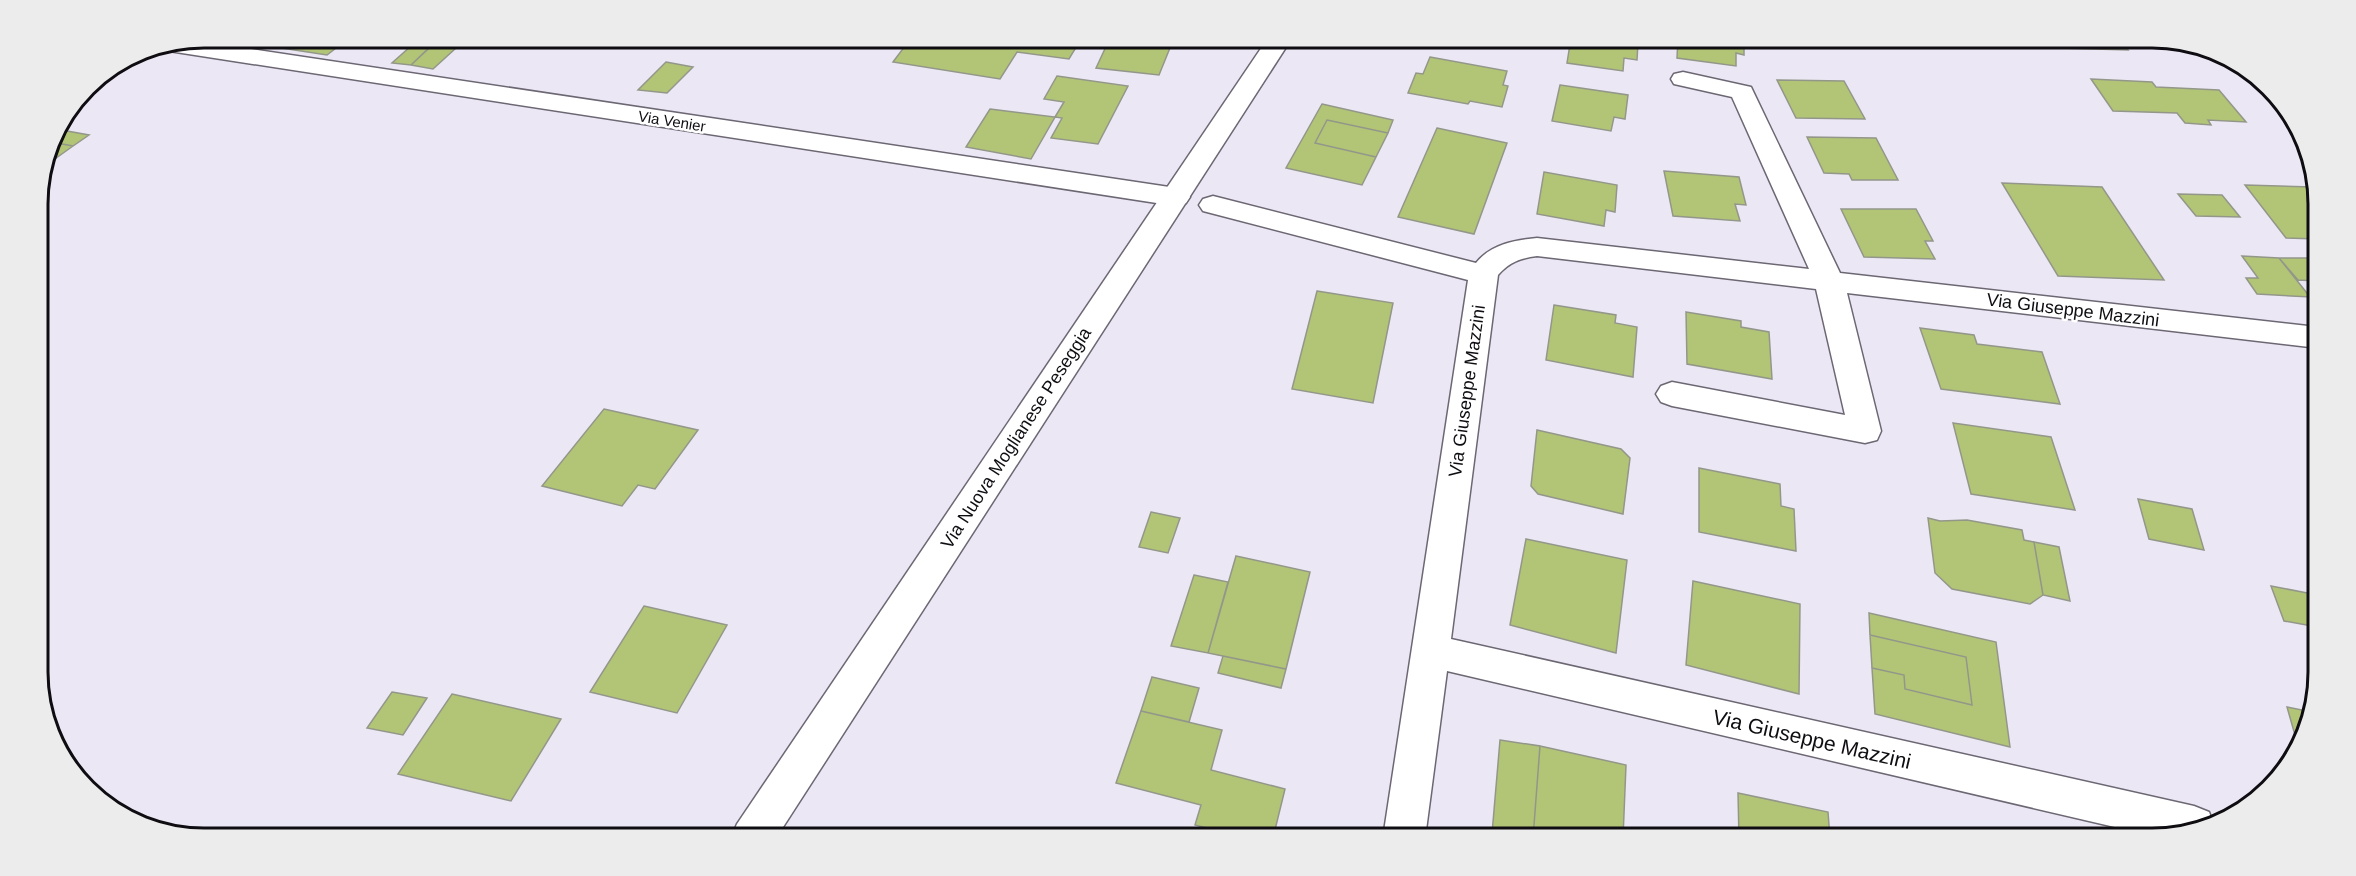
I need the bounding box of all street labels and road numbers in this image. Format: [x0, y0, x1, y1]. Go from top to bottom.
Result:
street label: Via Venier [637, 107, 707, 135]
street label: Via Giuseppe Mazzini [1986, 289, 2160, 331]
street label: Via Giuseppe Mazzini [1445, 304, 1489, 478]
street label: Via Nuova Moglianese Peseggia [937, 323, 1096, 552]
street label: Via Giuseppe Mazzini [1711, 705, 1913, 773]

